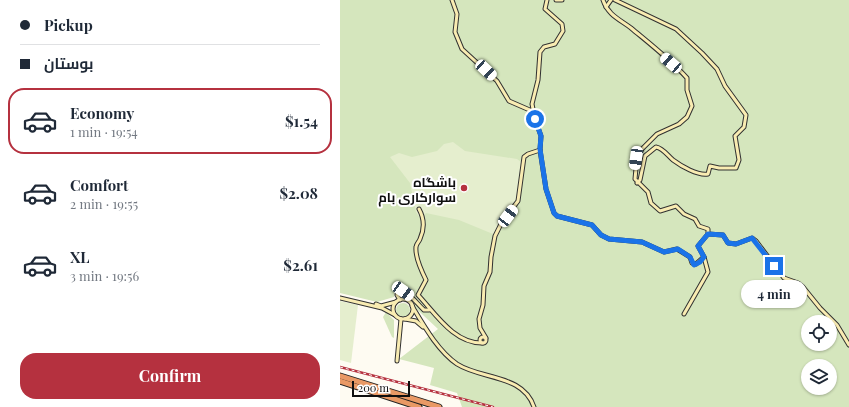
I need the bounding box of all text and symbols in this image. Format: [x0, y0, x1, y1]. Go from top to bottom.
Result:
text: Pickup [44, 15, 93, 35]
car [658, 51, 684, 75]
text: بوستان [44, 53, 93, 73]
car [473, 57, 499, 83]
icon: car [22, 103, 58, 139]
text: Economy [70, 103, 134, 123]
route start [526, 110, 544, 128]
text: $1.54 [285, 111, 318, 131]
text: 1 min · 19:54 [70, 123, 138, 140]
car [628, 145, 644, 171]
place label: باشگاه سوارکاری بام [378, 173, 456, 207]
icon: car [22, 175, 58, 211]
text: Comfort [70, 175, 128, 195]
text: $2.08 [279, 183, 318, 203]
marker: باشگاه سوارکاری بام [459, 183, 469, 193]
text: 2 min · 19:55 [70, 195, 138, 212]
car [496, 203, 520, 229]
icon: car [22, 247, 58, 283]
text: XL [70, 247, 90, 267]
text: $2.61 [283, 255, 318, 275]
route end [765, 257, 783, 275]
text: 3 min · 19:56 [70, 267, 139, 284]
car [390, 279, 416, 303]
callout: 4 min [741, 280, 807, 308]
text: 4 min [757, 285, 791, 302]
map controls [801, 315, 837, 395]
button: locate [801, 315, 837, 351]
button: Confirm [20, 353, 320, 399]
button: layers [801, 359, 837, 395]
scale bar [352, 379, 410, 398]
text: 200 m [358, 380, 389, 395]

